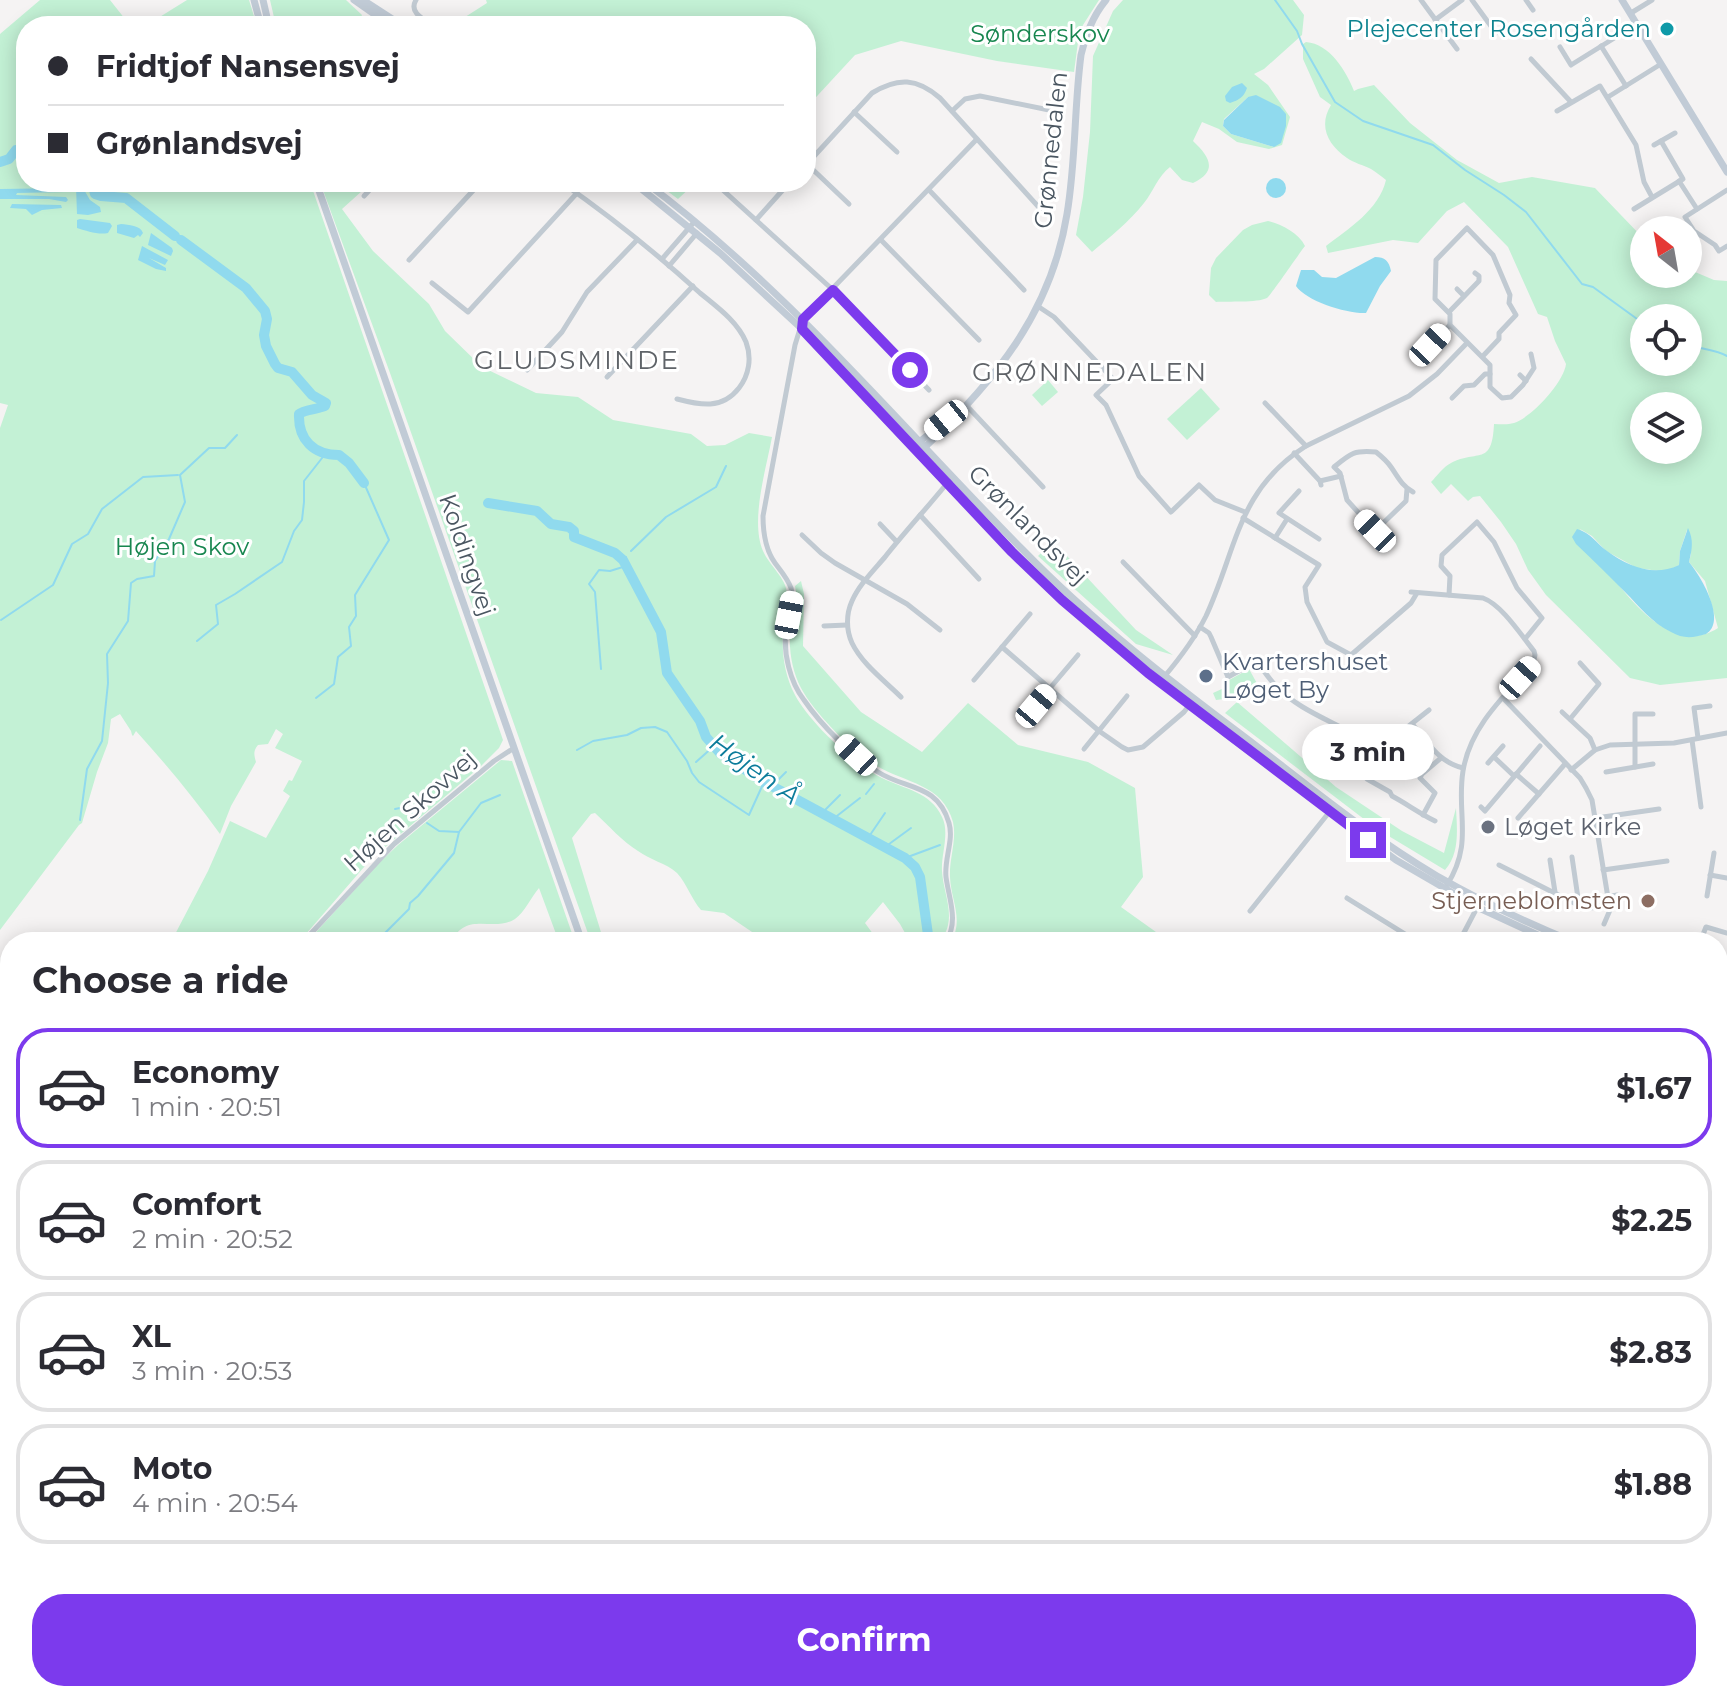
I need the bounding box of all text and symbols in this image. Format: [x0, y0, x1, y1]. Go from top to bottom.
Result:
place label: Plejecenter Rosengården [1346, 14, 1651, 43]
park label: Sønderskov [970, 19, 1110, 48]
marker: Plejecenter Rosengården [1658, 20, 1676, 38]
text: Fridtjof Nansensvej [96, 48, 400, 85]
street label: Grønnedalen [1028, 70, 1073, 230]
text: Grønlandsvej [96, 125, 302, 162]
north arrow [1630, 216, 1702, 288]
map controls [1630, 216, 1702, 464]
button: locate [1630, 304, 1702, 376]
car [1405, 319, 1455, 371]
district label: GLUDSMINDE [474, 344, 680, 376]
route start [892, 352, 928, 388]
district label: GRØNNEDALEN [972, 356, 1208, 388]
button: layers [1630, 392, 1702, 464]
car [920, 396, 972, 444]
street label: Grønlandsvej [962, 459, 1094, 591]
street label: Koldingvej [433, 490, 502, 620]
car [1350, 505, 1400, 557]
park label: Højen Skov [115, 532, 249, 561]
car [773, 589, 805, 641]
place label: Kvartershuset Løget By [1222, 647, 1389, 704]
car [1495, 652, 1545, 704]
marker: Kvartershuset Løget By [1197, 667, 1215, 685]
car [1011, 680, 1061, 732]
callout: 3 min [1302, 724, 1434, 780]
water label: Højen Å [704, 726, 806, 812]
car [830, 730, 882, 780]
text: 3 min [1330, 736, 1406, 768]
street label: Højen Skovvej [338, 744, 482, 878]
place label: Løget Kirke [1504, 812, 1641, 841]
marker: Løget Kirke [1479, 818, 1497, 836]
route end [1350, 822, 1386, 858]
place label: Stjerneblomsten [1431, 886, 1632, 915]
marker: Stjerneblomsten [1639, 892, 1657, 910]
text: Choose a ride [32, 958, 289, 1002]
icon: car [36, 1052, 108, 1124]
text: Economy [132, 1054, 279, 1091]
text: $1.67 [1616, 1070, 1692, 1107]
text: 1 min · 20:51 [132, 1091, 282, 1123]
icon: car [36, 1184, 108, 1256]
text: Comfort [132, 1186, 262, 1223]
text: $2.25 [1611, 1202, 1692, 1239]
text: 2 min · 20:52 [132, 1223, 293, 1255]
icon: car [36, 1316, 108, 1388]
text: XL [132, 1318, 171, 1355]
text: $2.83 [1609, 1334, 1692, 1371]
text: 3 min · 20:53 [132, 1355, 293, 1387]
icon: car [36, 1448, 108, 1520]
text: Moto [132, 1450, 213, 1487]
text: $1.88 [1614, 1466, 1692, 1503]
text: 4 min · 20:54 [132, 1487, 298, 1519]
button: Confirm [32, 1594, 1696, 1686]

